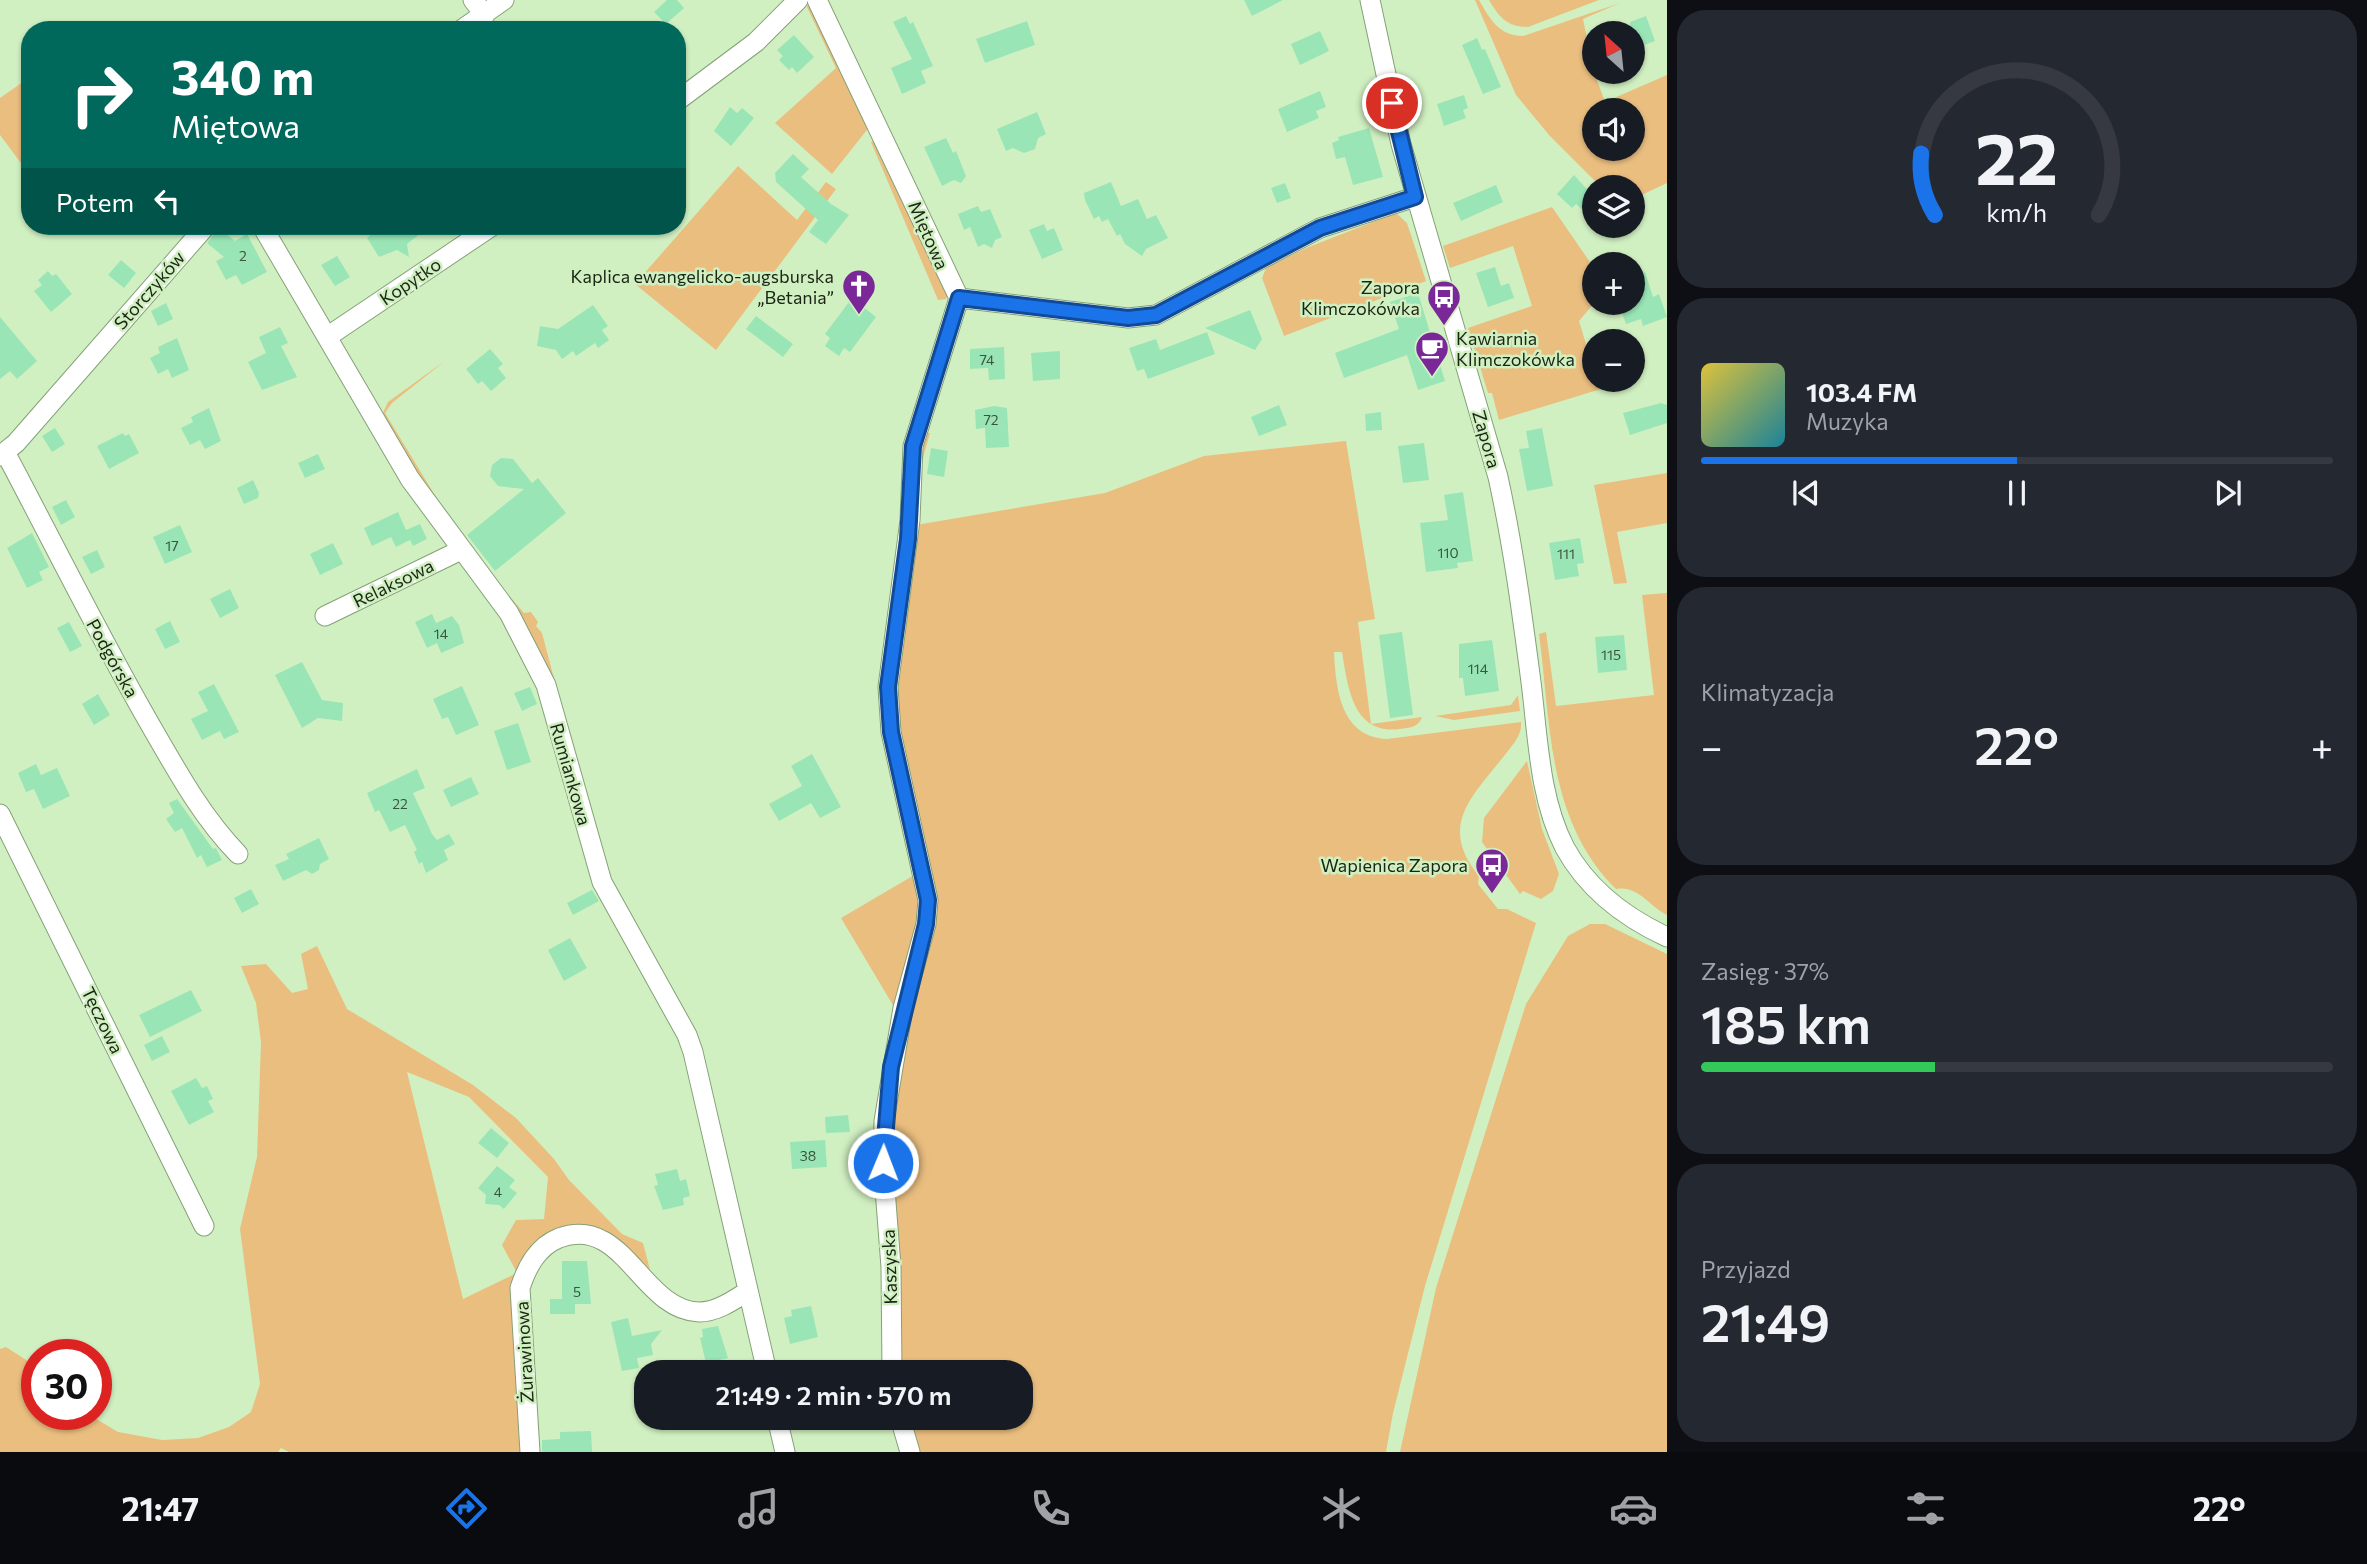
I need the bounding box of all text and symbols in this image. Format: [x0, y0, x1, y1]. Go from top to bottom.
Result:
north arrow [1582, 21, 1645, 84]
map controls [1582, 21, 1645, 392]
text: 340 m [171, 45, 314, 105]
icon: right [56, 49, 147, 140]
pin [1362, 73, 1422, 133]
icon: arrive [1373, 84, 1411, 122]
button: sound [1582, 98, 1645, 161]
text: Miętowa [171, 105, 300, 145]
text: 22 [1976, 112, 2058, 201]
button: layers [1582, 175, 1645, 238]
icon: left [148, 182, 186, 220]
text: Potem [56, 186, 134, 217]
street label: Miętowa [904, 197, 954, 273]
text: km/h [1987, 197, 2047, 227]
street label: Storczyków [109, 246, 189, 334]
house number: 2 [239, 247, 247, 264]
street label: Kopytko [375, 252, 445, 310]
button: + [1582, 252, 1645, 315]
place label: Kaplica ewangelicko-augsburska „Betania” [570, 265, 834, 308]
church icon: Kaplica ewangelicko-augsburska „Betania” [840, 267, 878, 316]
place label: Zapora Klimczokówka [1301, 276, 1420, 319]
bus stop icon: Zapora Klimczokówka [1425, 278, 1463, 327]
place label: Kawiarnia Klimczokówka [1456, 327, 1575, 370]
cafe icon: Kawiarnia Klimczokówka [1413, 329, 1451, 378]
button: − [1582, 329, 1645, 392]
house number: 74 [980, 351, 995, 368]
text: 103.4 FM [1806, 376, 1917, 407]
street label: Zapora [1468, 407, 1506, 471]
text: Muzyka [1806, 407, 1889, 435]
house number: 72 [983, 411, 999, 428]
icon: previous [1787, 474, 1825, 512]
icon: pause [1998, 474, 2036, 512]
icon: next [2209, 474, 2247, 512]
house number: 17 [165, 537, 179, 554]
house number: 110 [1437, 544, 1459, 561]
house number: 111 [1557, 545, 1575, 562]
street label: Relaksowa [349, 554, 437, 612]
street label: Podgórska [82, 615, 144, 701]
house number: 14 [434, 625, 449, 642]
house number: 115 [1601, 646, 1621, 663]
house number: 114 [1468, 660, 1489, 677]
text: Klimatyzacja [1701, 678, 1834, 706]
text: 22° [1974, 712, 2059, 776]
street label: Rumiankowa [546, 720, 596, 828]
text: − [1701, 722, 1723, 769]
text: + [2311, 722, 2333, 769]
house number: 22 [392, 795, 408, 812]
bus stop icon: Wapienica Zapora [1473, 846, 1511, 895]
place label: Wapienica Zapora [1320, 854, 1468, 876]
text: Zasięg · 37% [1701, 957, 1829, 985]
street label: Tęczowa [77, 983, 129, 1057]
text: 185 km [1701, 991, 1871, 1055]
position arrow [846, 1126, 920, 1200]
house number: 38 [800, 1147, 816, 1164]
house number: 4 [494, 1183, 503, 1200]
street label: Kaszyska [877, 1229, 901, 1305]
text: Przyjazd [1701, 1255, 1791, 1283]
house number: 5 [573, 1283, 581, 1300]
text: 21:49 [1701, 1289, 1830, 1353]
street label: Żurawinowa [510, 1301, 538, 1403]
speed limit sign: 30 [21, 1339, 112, 1430]
text: 21:49 · 2 min · 570 m [715, 1379, 952, 1410]
icon: directions [442, 1484, 491, 1533]
icon: music [734, 1484, 783, 1533]
icon: phone [1026, 1484, 1075, 1533]
icon: climate [1317, 1484, 1366, 1533]
icon: car [1609, 1484, 1658, 1533]
icon: filters [1901, 1484, 1950, 1533]
text: 21:47 [121, 1488, 199, 1528]
text: 22° [2193, 1488, 2246, 1528]

